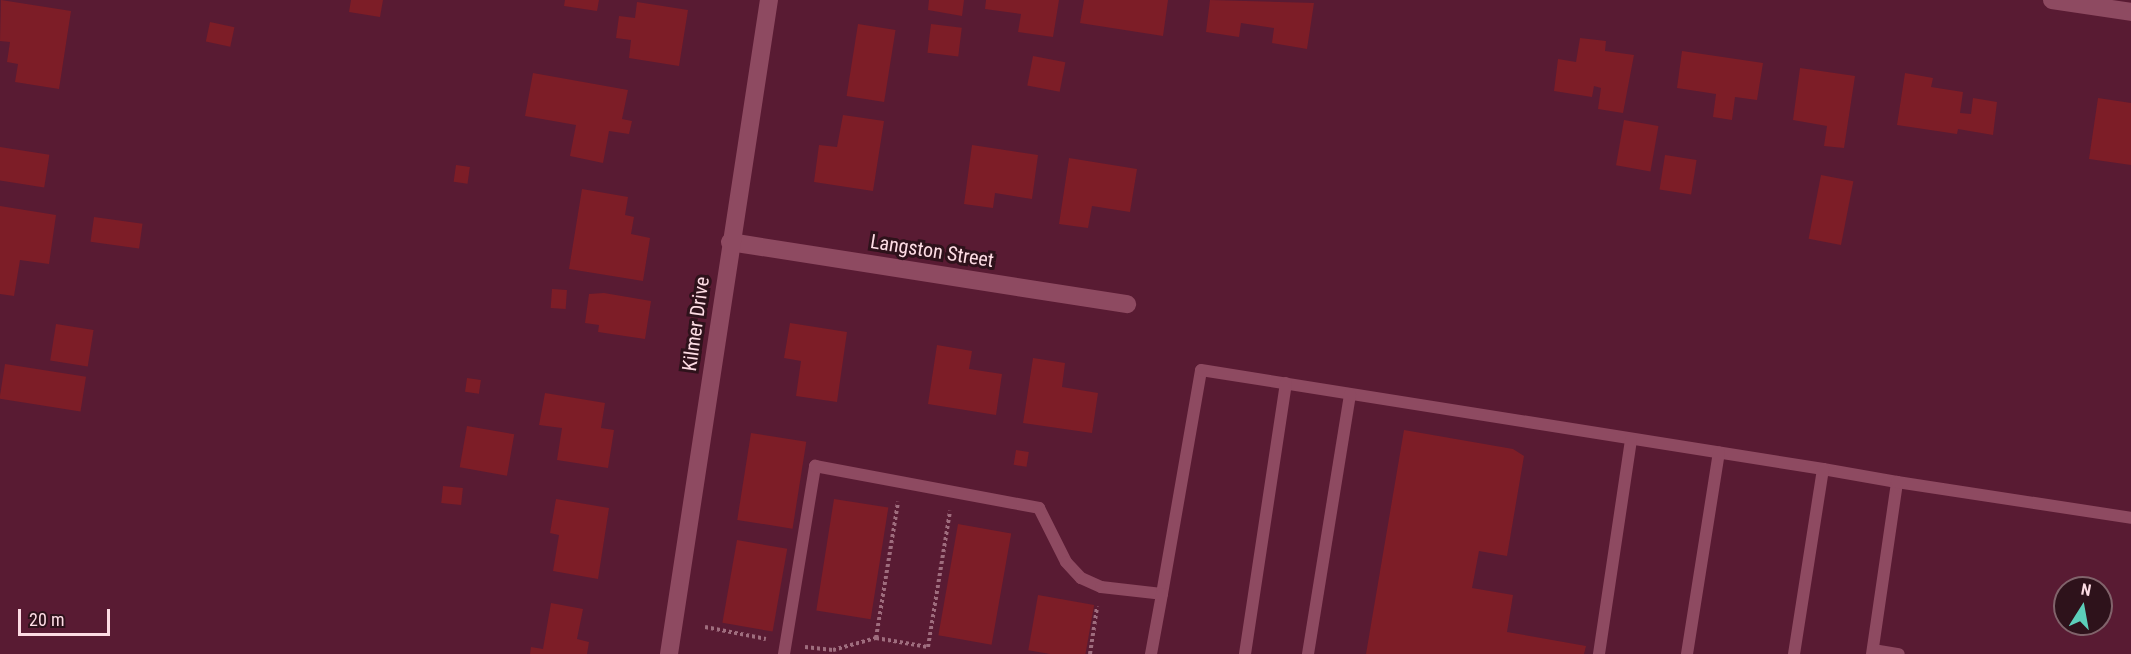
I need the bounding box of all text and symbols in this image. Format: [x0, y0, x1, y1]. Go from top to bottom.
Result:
street label: Langston Street [869, 229, 995, 273]
street label: Kilmer Drive [677, 275, 715, 373]
north arrow [2053, 576, 2113, 636]
text: N [2080, 580, 2093, 600]
scale bar [21, 597, 112, 635]
text: 20 m [29, 609, 64, 630]

